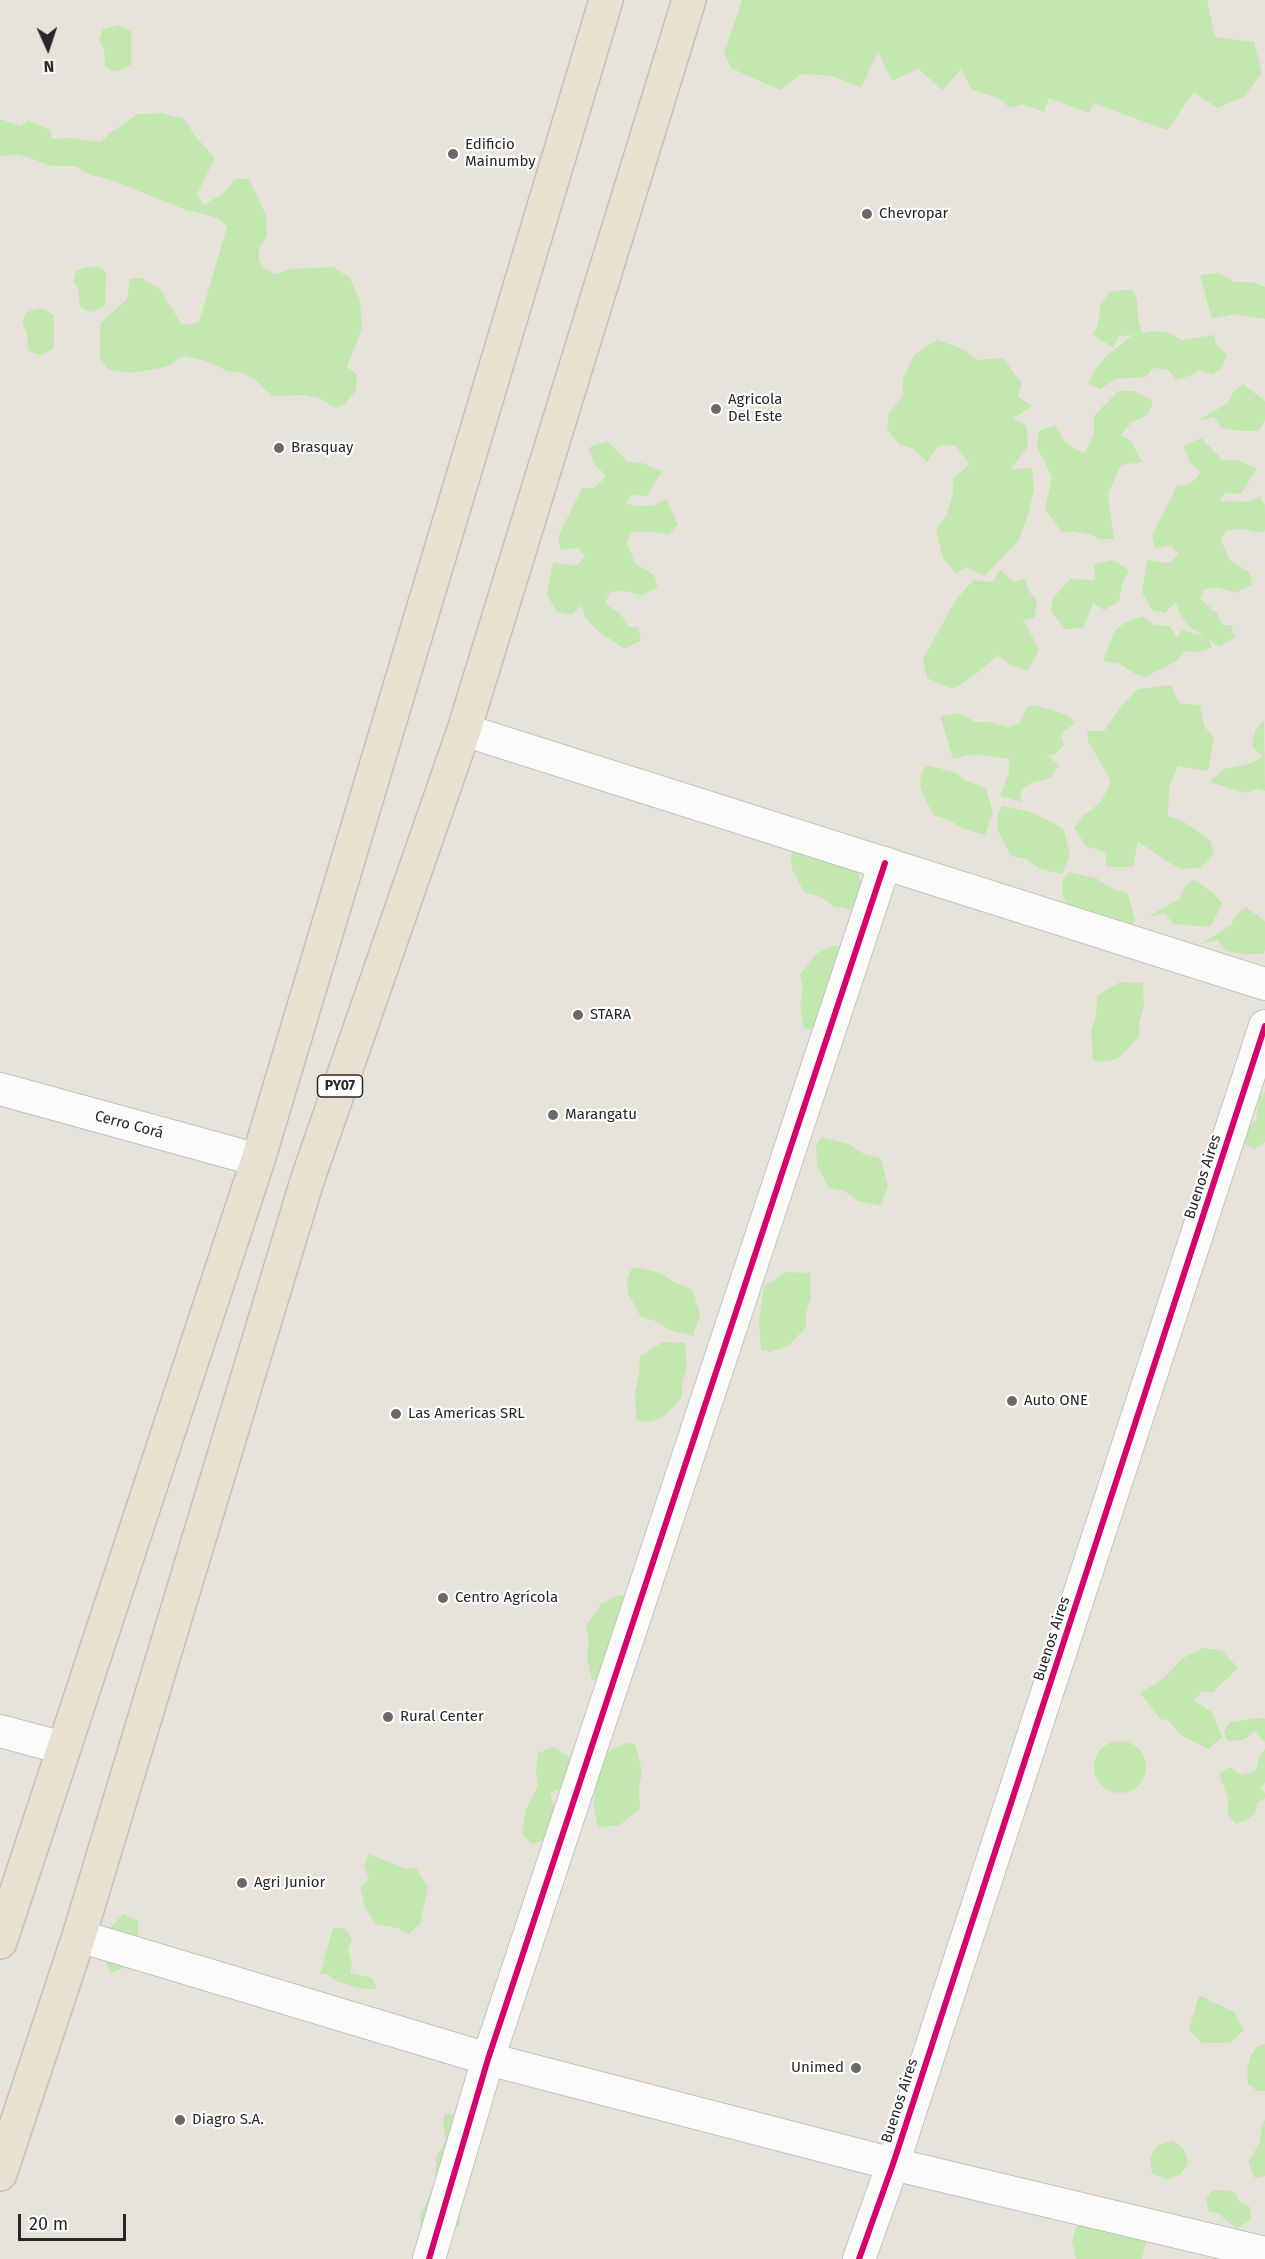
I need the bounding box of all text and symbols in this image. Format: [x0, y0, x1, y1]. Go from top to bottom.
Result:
north arrow [18, 18, 78, 78]
text: N [43, 57, 55, 76]
place label: Edificio Mainumby [465, 136, 536, 171]
marker: Edificio Mainumby [446, 147, 460, 161]
place label: Chevropar [879, 205, 948, 223]
marker: Chevropar [860, 207, 874, 221]
place label: Agricola Del Este [728, 391, 783, 426]
marker: Agricola Del Este [709, 402, 723, 416]
place label: Brasquay [291, 439, 353, 457]
marker: Brasquay [272, 441, 286, 455]
place label: STARA [590, 1006, 631, 1024]
marker: STARA [571, 1008, 585, 1022]
road number: PY07 [318, 1075, 362, 1097]
place label: Marangatu [565, 1106, 637, 1124]
street label: Cerro Corá [93, 1107, 165, 1143]
marker: Marangatu [546, 1108, 560, 1122]
street label: Buenos Aires [1181, 1132, 1225, 1222]
place label: Auto ONE [1024, 1392, 1088, 1410]
marker: Auto ONE [1005, 1394, 1019, 1408]
place label: Las Americas SRL [408, 1405, 525, 1423]
marker: Las Americas SRL [389, 1407, 403, 1421]
place label: Centro Agrícola [455, 1589, 558, 1607]
marker: Centro Agrícola [436, 1591, 450, 1605]
street label: Buenos Aires [1030, 1594, 1074, 1684]
place label: Rural Center [400, 1708, 484, 1726]
marker: Rural Center [381, 1710, 395, 1724]
place label: Agri Junior [254, 1874, 325, 1892]
marker: Agri Junior [235, 1876, 249, 1890]
street label: Buenos Aires [878, 2056, 922, 2146]
place label: Unimed [791, 2059, 844, 2077]
marker: Unimed [849, 2061, 863, 2075]
place label: Diagro S.A. [192, 2111, 264, 2129]
marker: Diagro S.A. [173, 2113, 187, 2127]
scale bar [21, 2202, 129, 2240]
text: 20 m [29, 2213, 68, 2235]

